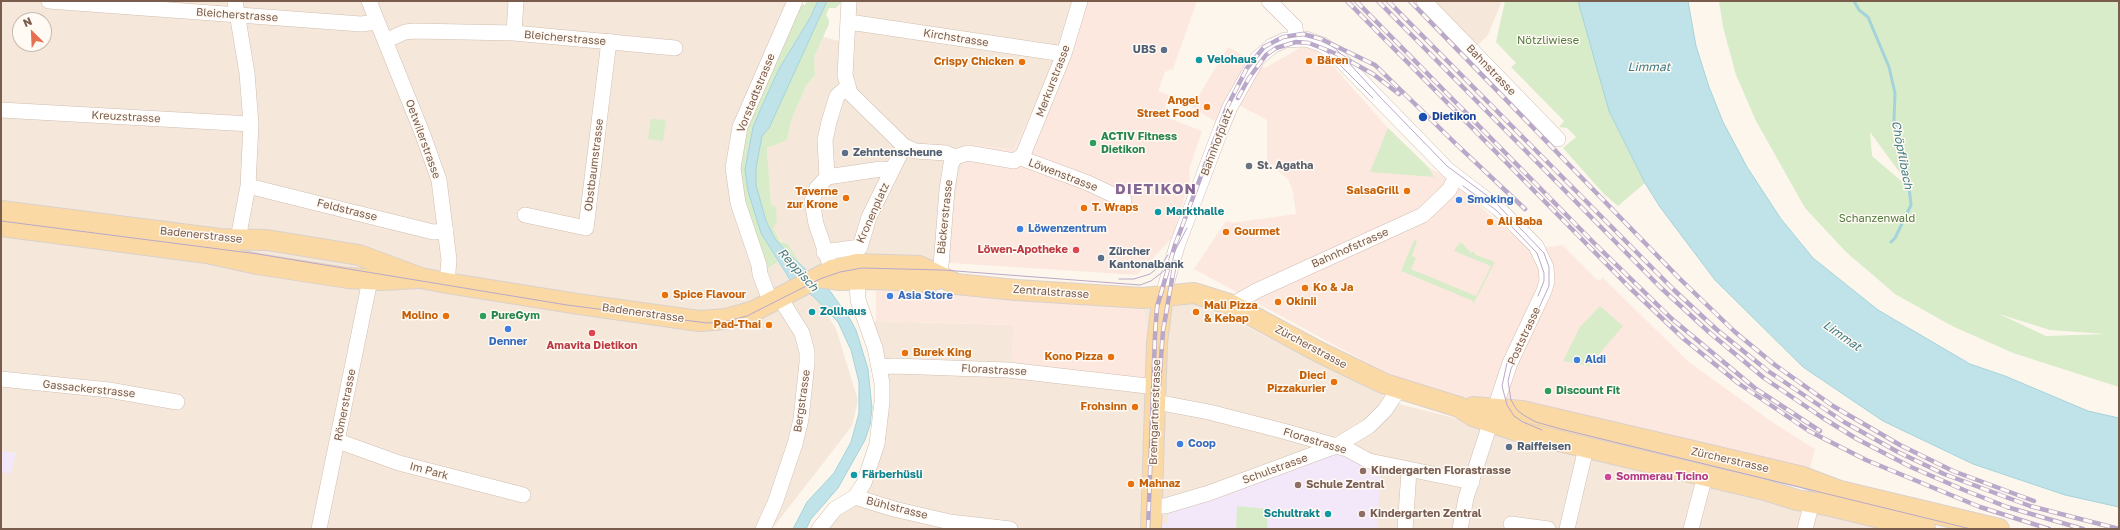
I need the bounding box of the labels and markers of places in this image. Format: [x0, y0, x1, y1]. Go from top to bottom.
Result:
place label: UBS [1133, 43, 1156, 57]
marker: UBS [1159, 45, 1169, 55]
place label: Velohaus [1207, 53, 1257, 67]
place label: Bären [1317, 54, 1348, 68]
place label: Crispy Chicken [934, 55, 1014, 69]
marker: Velohaus [1194, 55, 1204, 65]
marker: Bären [1304, 56, 1314, 66]
marker: Crispy Chicken [1017, 57, 1027, 67]
place label: Angel Street Food [1137, 94, 1199, 120]
marker: Angel Street Food [1202, 102, 1212, 112]
place label: Dietikon [1432, 110, 1476, 124]
marker: Dietikon [1417, 111, 1429, 123]
place label: ACTIV Fitness Dietikon [1101, 130, 1177, 156]
marker: ACTIV Fitness Dietikon [1088, 138, 1098, 148]
place label: Zehntenscheune [853, 146, 942, 160]
marker: Zehntenscheune [840, 148, 850, 158]
place label: St. Agatha [1257, 159, 1313, 173]
marker: St. Agatha [1244, 161, 1254, 171]
place label: SalsaGrill [1346, 184, 1399, 198]
place label: Taverne zur Krone [787, 185, 838, 211]
marker: SalsaGrill [1402, 186, 1412, 196]
marker: Taverne zur Krone [841, 193, 851, 203]
place label: Smoking [1467, 193, 1513, 207]
marker: Smoking [1454, 195, 1464, 205]
place label: T. Wraps [1092, 201, 1139, 215]
marker: T. Wraps [1079, 203, 1089, 213]
place label: Markthalle [1166, 205, 1224, 219]
marker: Markthalle [1153, 207, 1163, 217]
place label: Ali Baba [1498, 215, 1542, 229]
marker: Ali Baba [1485, 217, 1495, 227]
place label: Löwenzentrum [1028, 222, 1107, 236]
marker: Löwenzentrum [1015, 224, 1025, 234]
place label: Gourmet [1234, 225, 1280, 239]
marker: Gourmet [1221, 227, 1231, 237]
place label: Löwen-Apotheke [977, 243, 1068, 257]
marker: Löwen-Apotheke [1071, 245, 1081, 255]
place label: Zürcher Kantonalbank [1109, 245, 1184, 271]
marker: Zürcher Kantonalbank [1096, 253, 1106, 263]
place label: Ko & Ja [1313, 281, 1353, 295]
marker: Ko & Ja [1300, 283, 1310, 293]
place label: Spice Flavour [673, 288, 746, 302]
place label: Asia Store [898, 289, 953, 303]
marker: Spice Flavour [660, 290, 670, 300]
marker: Asia Store [885, 291, 895, 301]
place label: Okinii [1286, 295, 1317, 309]
marker: Okinii [1273, 297, 1283, 307]
place label: Mali Pizza & Kebap [1204, 299, 1258, 325]
place label: Zollhaus [820, 305, 867, 319]
marker: Zollhaus [807, 307, 817, 317]
marker: Mali Pizza & Kebap [1191, 307, 1201, 317]
place label: Molino [402, 309, 438, 323]
place label: PureGym [491, 309, 540, 323]
marker: Molino [441, 311, 451, 321]
marker: PureGym [478, 311, 488, 321]
place label: Pad-Thai [714, 318, 761, 332]
marker: Pad-Thai [764, 320, 774, 330]
marker: Denner [503, 324, 513, 334]
marker: Amavita Dietikon [587, 328, 597, 338]
place label: Denner [489, 335, 527, 349]
place label: Amavita Dietikon [547, 339, 637, 353]
place label: Burek King [913, 346, 971, 360]
marker: Burek King [900, 348, 910, 358]
place label: Kono Pizza [1045, 350, 1103, 364]
marker: Kono Pizza [1106, 352, 1116, 362]
place label: Aldi [1585, 353, 1606, 367]
marker: Aldi [1572, 355, 1582, 365]
place label: Dieci Pizzakurier [1267, 369, 1326, 395]
marker: Dieci Pizzakurier [1329, 377, 1339, 387]
place label: Discount Fit [1556, 384, 1620, 398]
marker: Discount Fit [1543, 386, 1553, 396]
place label: Frohsinn [1081, 400, 1127, 414]
marker: Frohsinn [1130, 402, 1140, 412]
place label: Coop [1188, 437, 1216, 451]
marker: Coop [1175, 439, 1185, 449]
place label: Raiffeisen [1517, 440, 1571, 454]
marker: Raiffeisen [1504, 442, 1514, 452]
place label: Kindergarten Florastrasse [1371, 464, 1511, 478]
marker: Kindergarten Florastrasse [1358, 466, 1368, 476]
place label: Färberhüsli [862, 468, 923, 482]
marker: Färberhüsli [849, 470, 859, 480]
place label: Sommerau Ticino [1616, 470, 1708, 484]
marker: Sommerau Ticino [1603, 472, 1613, 482]
place label: Mahnaz [1139, 477, 1180, 491]
place label: Schule Zentral [1306, 478, 1384, 492]
marker: Mahnaz [1126, 479, 1136, 489]
marker: Schule Zentral [1293, 480, 1303, 490]
place label: Schultrakt [1264, 507, 1320, 521]
place label: Kindergarten Zentral [1370, 507, 1482, 521]
marker: Schultrakt [1323, 509, 1333, 519]
marker: Kindergarten Zentral [1357, 509, 1367, 519]

